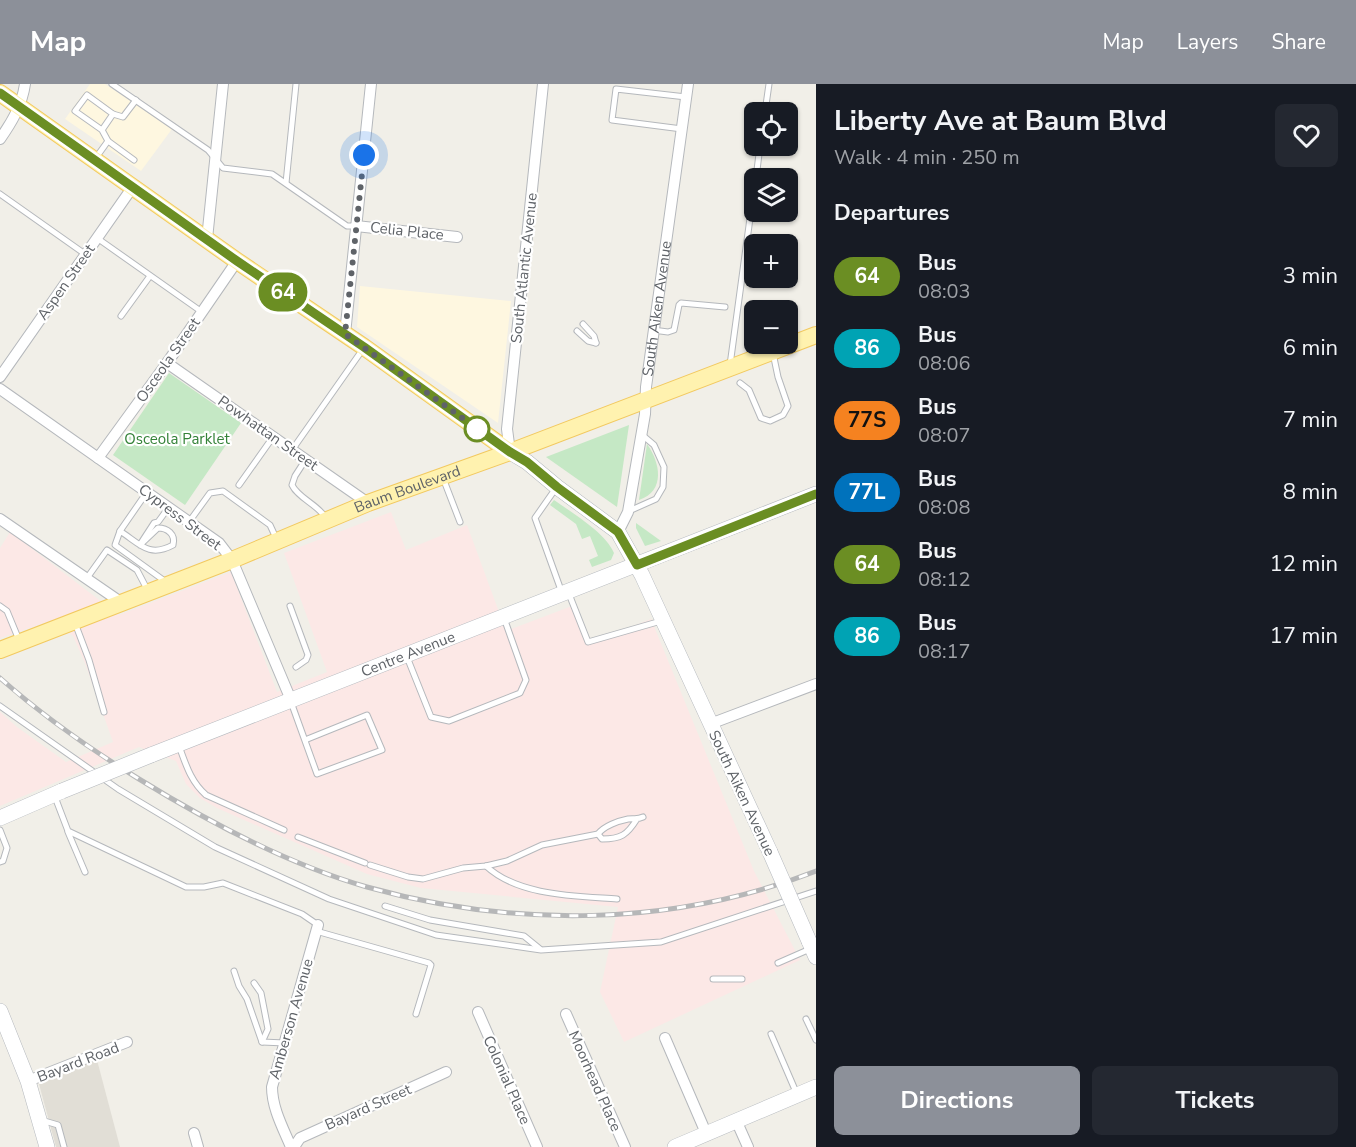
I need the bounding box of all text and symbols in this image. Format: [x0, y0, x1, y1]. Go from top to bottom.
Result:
text: Map [30, 23, 86, 61]
text: Map [1102, 28, 1144, 56]
text: Layers [1177, 28, 1238, 56]
text: Share [1271, 28, 1326, 56]
map controls [744, 102, 798, 354]
button: locate [744, 102, 798, 156]
text: Liberty Ave at Baum Blvd [834, 102, 1167, 140]
button: heart [1275, 104, 1338, 167]
your location [349, 140, 379, 170]
text: Walk · 4 min · 250 m [834, 144, 1020, 171]
button: layers [744, 168, 798, 222]
street label: South Atlantic Avenue [506, 192, 542, 344]
text: Departures [834, 198, 949, 228]
street label: Celia Place [369, 217, 445, 245]
button: + [744, 234, 798, 288]
street label: South Aiken Avenue [638, 239, 676, 378]
street label: Aspen Street [33, 240, 100, 324]
text: Bus [918, 248, 957, 278]
text: 3 min [1283, 261, 1338, 291]
text: 64 [854, 262, 880, 290]
line badge: 64 [256, 272, 310, 312]
text: 64 [270, 278, 296, 306]
text: 08:03 [918, 278, 971, 305]
button: − [744, 300, 798, 354]
street label: Osceola Street [131, 313, 205, 406]
text: Bus [918, 320, 957, 350]
text: 6 min [1283, 333, 1338, 363]
text: 86 [854, 334, 880, 362]
text: 08:06 [918, 350, 971, 377]
street label: Powhattan Street [214, 391, 323, 475]
text: Bus [918, 392, 957, 422]
text: 7 min [1283, 405, 1338, 435]
text: 77S [848, 406, 886, 434]
unlabelled marker [464, 416, 490, 442]
text: 08:07 [918, 422, 971, 449]
park label: Osceola Parklet [124, 429, 231, 449]
street label: Baum Boulevard [351, 461, 463, 518]
text: Bus [918, 464, 957, 494]
text: 8 min [1283, 477, 1338, 507]
text: 77L [848, 478, 886, 506]
street label: Cypress Street [135, 479, 226, 555]
text: 08:08 [918, 494, 971, 521]
text: Bus [918, 536, 957, 566]
text: 12 min [1270, 549, 1338, 579]
text: 64 [854, 550, 880, 578]
text: 08:12 [918, 566, 971, 593]
text: Bus [918, 608, 957, 638]
text: 17 min [1270, 621, 1338, 651]
text: 86 [854, 622, 880, 650]
street label: Centre Avenue [358, 627, 458, 682]
text: 08:17 [918, 638, 971, 665]
street label: South Aiken Avenue [704, 727, 780, 859]
street label: Amberson Avenue [264, 956, 318, 1082]
street label: Moorhead Place [564, 1027, 626, 1135]
street label: Colonial Place [478, 1032, 536, 1128]
street label: Bayard Road [34, 1037, 122, 1087]
button: Directions [834, 1066, 1080, 1135]
button: Tickets [1092, 1066, 1338, 1135]
street label: Bayard Street [322, 1079, 415, 1135]

